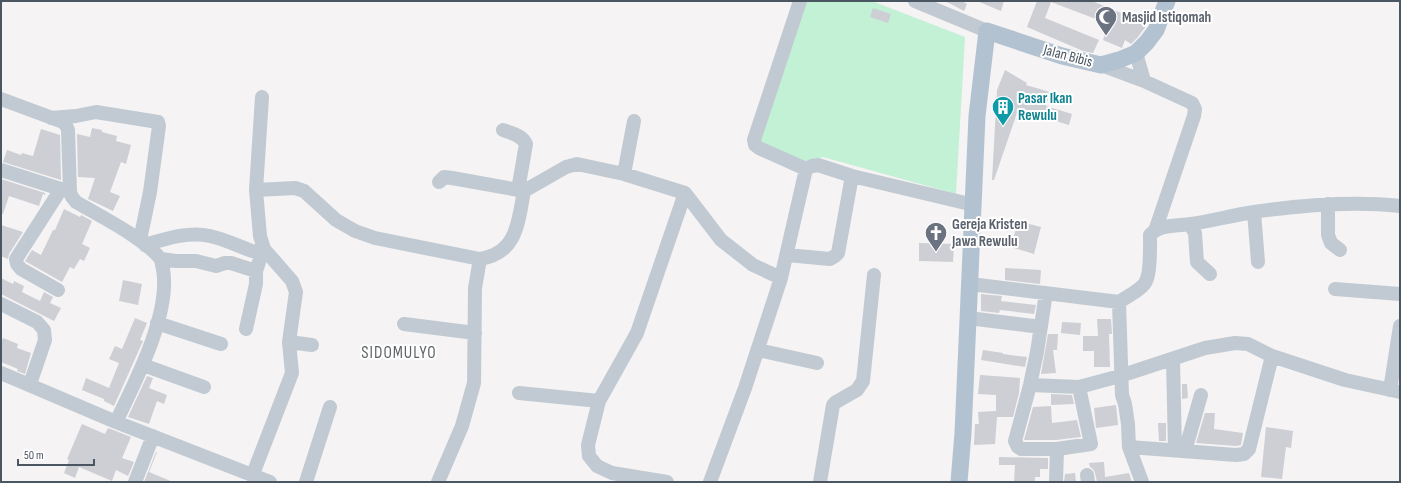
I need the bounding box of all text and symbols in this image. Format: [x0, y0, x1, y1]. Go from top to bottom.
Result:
mosque icon: Masjid Istiqomah [1093, 4, 1119, 37]
place label: Masjid Istiqomah [1122, 8, 1211, 27]
street label: Jalan Bibis [1040, 40, 1095, 72]
place label: Pasar Ikan Rewulu [1018, 89, 1072, 125]
building icon: Pasar Ikan Rewulu [990, 94, 1016, 127]
place label: Gereja Kristen Jawa Rewulu [951, 215, 1027, 251]
church icon: Gereja Kristen Jawa Rewulu [923, 220, 949, 253]
district label: SIDOMULYO [361, 343, 437, 363]
scale bar [18, 441, 94, 467]
text: 50 m [24, 448, 44, 463]

